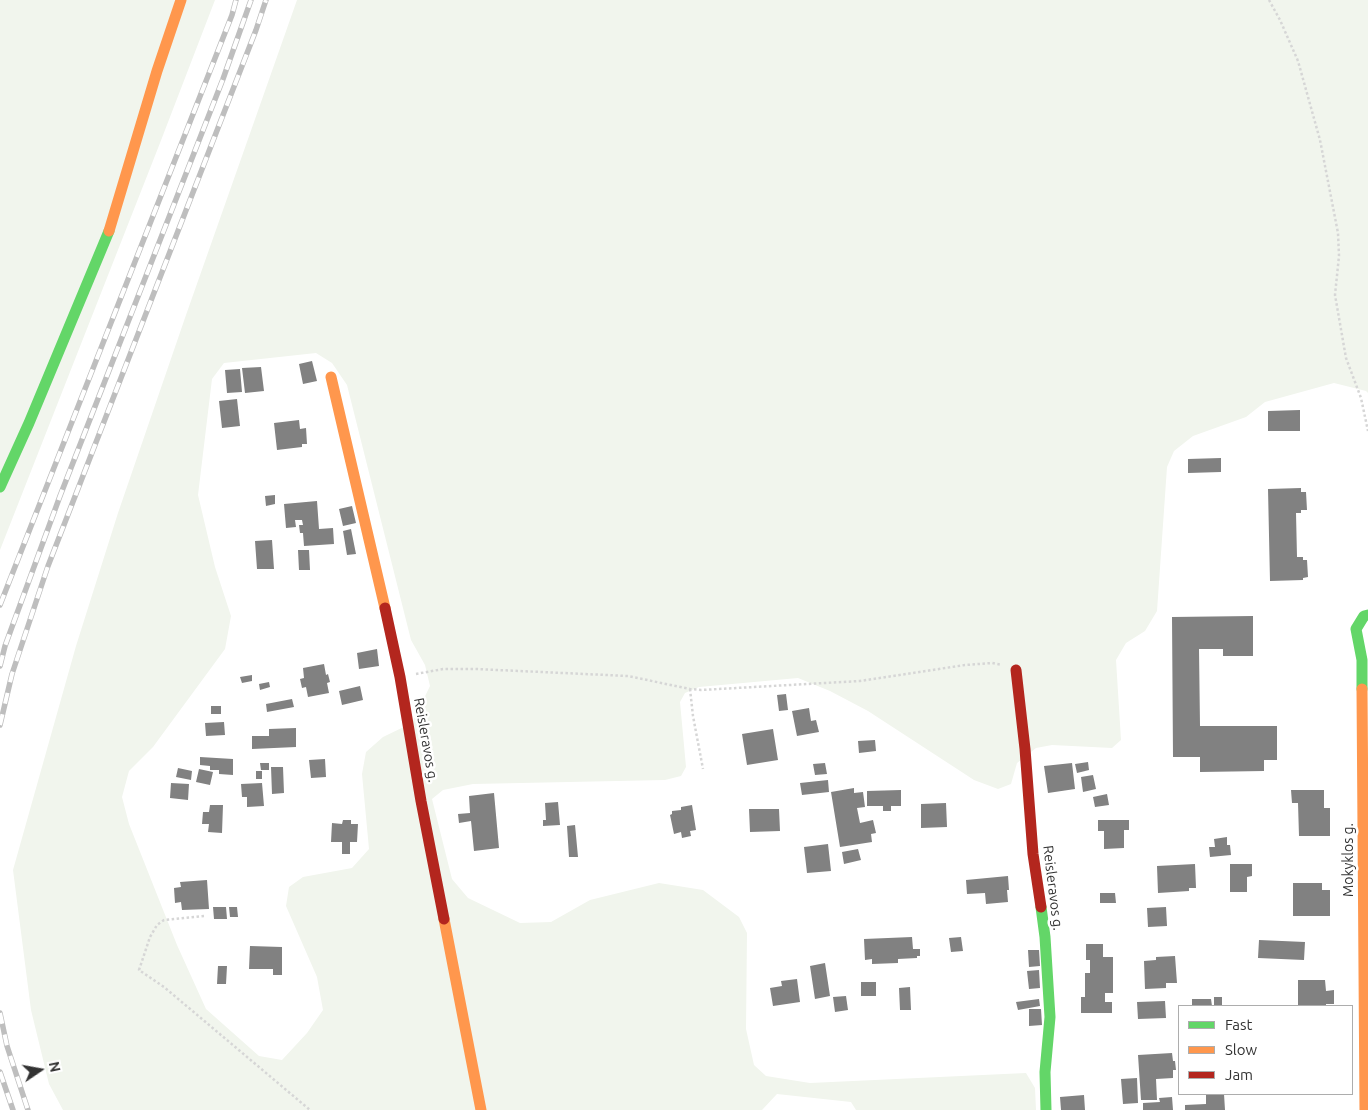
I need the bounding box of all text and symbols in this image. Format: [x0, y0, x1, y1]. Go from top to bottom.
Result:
street label: Reisleravos g. [410, 696, 442, 784]
street label: Mokyklos g. [1340, 823, 1356, 897]
street label: Reisleravos g. [1039, 845, 1067, 931]
legend [1178, 1005, 1353, 1095]
text: Fast [1225, 1016, 1252, 1033]
text: Slow [1225, 1041, 1257, 1058]
north arrow [15, 1045, 65, 1095]
text: N [46, 1060, 64, 1074]
text: Jam [1225, 1066, 1253, 1083]

